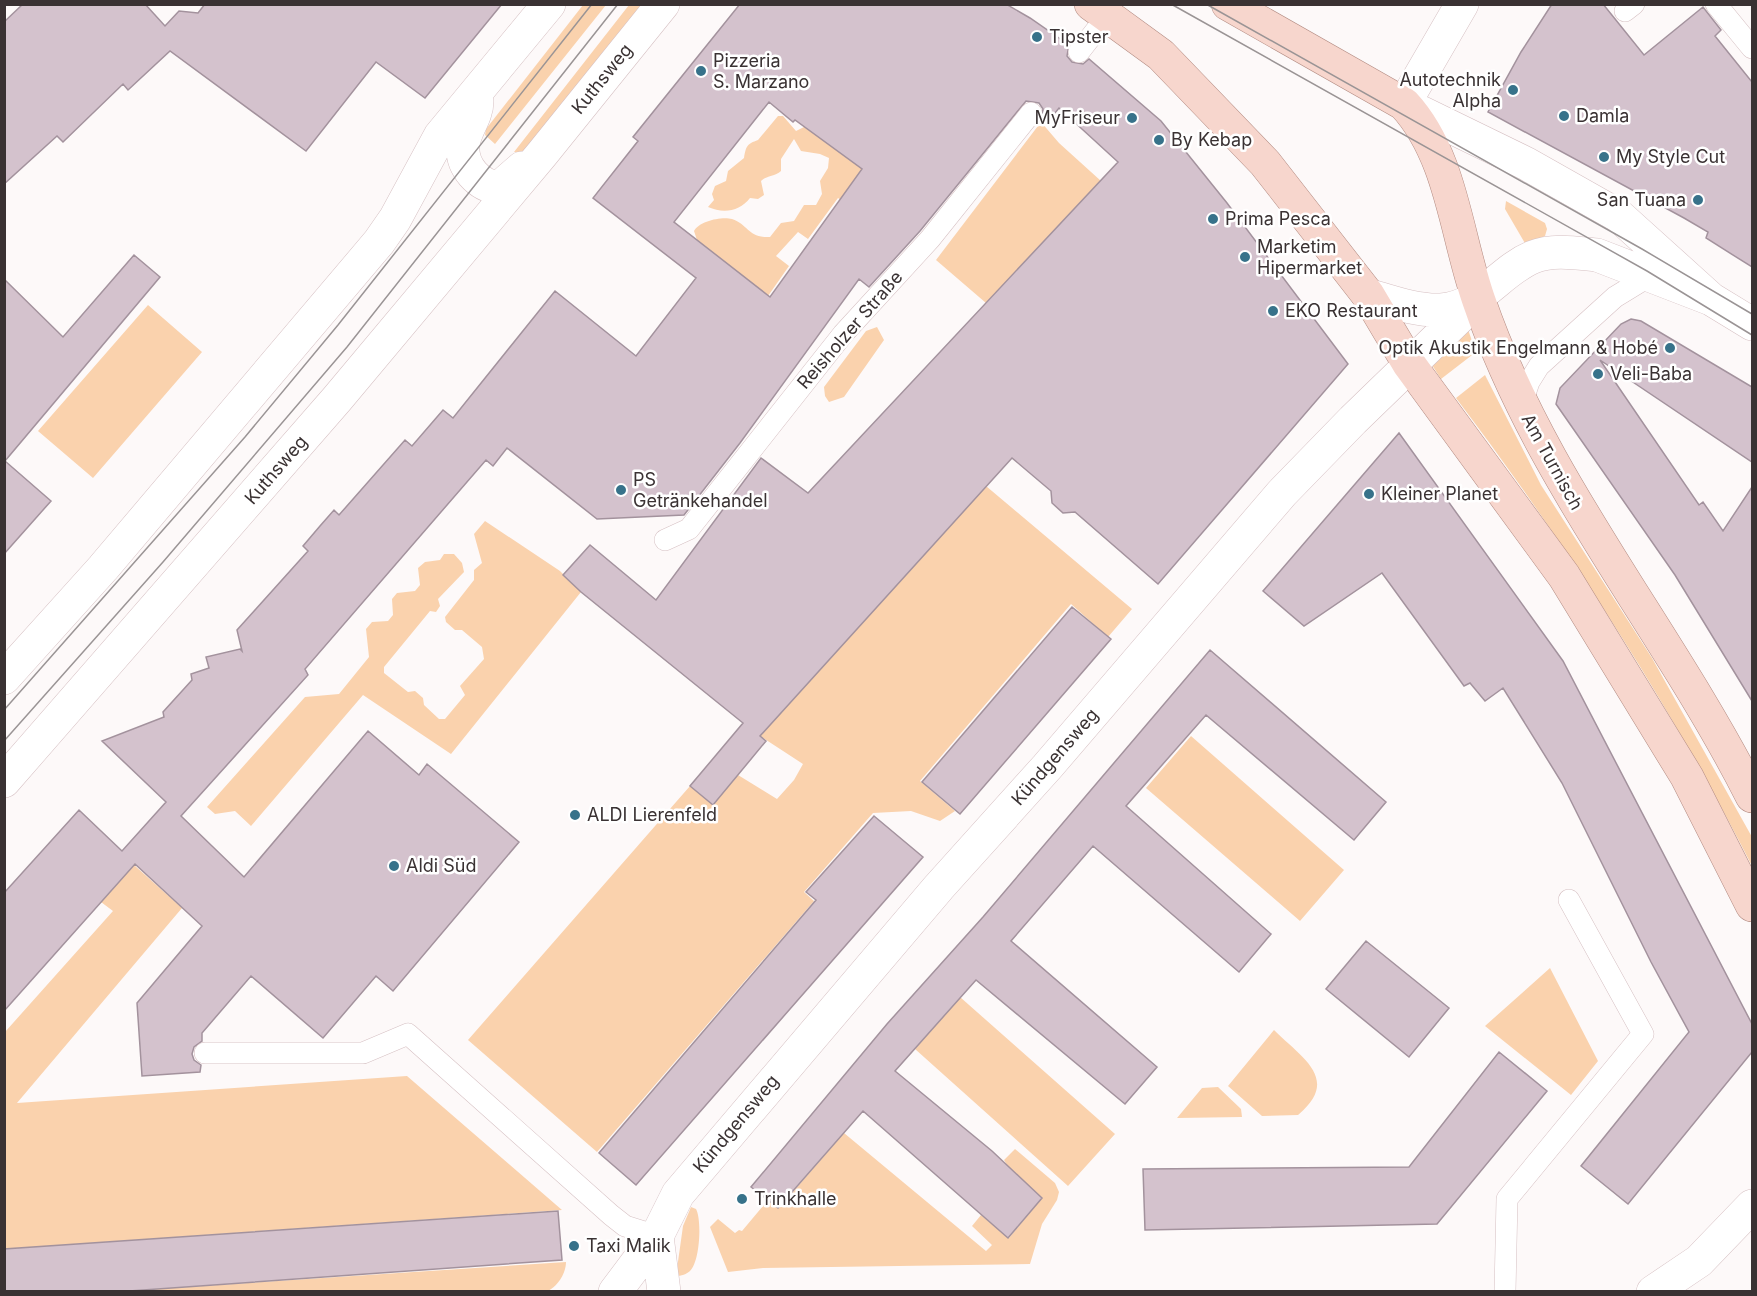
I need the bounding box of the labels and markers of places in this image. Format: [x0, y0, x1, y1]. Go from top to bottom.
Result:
place label: Tipster [1049, 26, 1109, 47]
marker: Tipster [1030, 30, 1044, 44]
place label: Pizzeria S. Marzano [713, 50, 809, 92]
marker: Pizzeria S. Marzano [694, 64, 708, 78]
place label: Autotechnik Alpha [1399, 69, 1501, 111]
marker: Autotechnik Alpha [1506, 83, 1520, 97]
place label: Damla [1576, 105, 1629, 126]
place label: MyFriseur [1035, 107, 1120, 128]
marker: Damla [1557, 109, 1571, 123]
marker: MyFriseur [1125, 111, 1139, 125]
place label: By Kebap [1171, 129, 1252, 150]
marker: By Kebap [1152, 133, 1166, 147]
place label: My Style Cut [1616, 146, 1725, 167]
marker: My Style Cut [1597, 150, 1611, 164]
place label: San Tuana [1597, 189, 1686, 210]
marker: San Tuana [1691, 193, 1705, 207]
place label: Prima Pesca [1225, 208, 1331, 229]
marker: Prima Pesca [1206, 212, 1220, 226]
place label: Marketim Hipermarket [1257, 236, 1362, 278]
marker: Marketim Hipermarket [1238, 250, 1252, 264]
place label: EKO Restaurant [1285, 300, 1418, 321]
marker: EKO Restaurant [1266, 304, 1280, 318]
place label: Optik Akustik Engelmann & Hobé [1378, 337, 1658, 358]
marker: Optik Akustik Engelmann & Hobé [1663, 341, 1677, 355]
place label: Veli-Baba [1610, 363, 1692, 384]
marker: Veli-Baba [1591, 367, 1605, 381]
place label: PS Getränkehandel [633, 469, 768, 511]
marker: PS Getränkehandel [614, 483, 628, 497]
place label: Kleiner Planet [1381, 483, 1498, 504]
marker: Kleiner Planet [1362, 487, 1376, 501]
place label: ALDI Lierenfeld [587, 804, 717, 825]
marker: ALDI Lierenfeld [568, 808, 582, 822]
place label: Aldi Süd [406, 855, 476, 876]
marker: Aldi Süd [387, 859, 401, 873]
place label: Trinkhalle [754, 1188, 837, 1209]
marker: Trinkhalle [735, 1192, 749, 1206]
place label: Taxi Malik [586, 1235, 671, 1256]
marker: Taxi Malik [567, 1239, 581, 1253]

